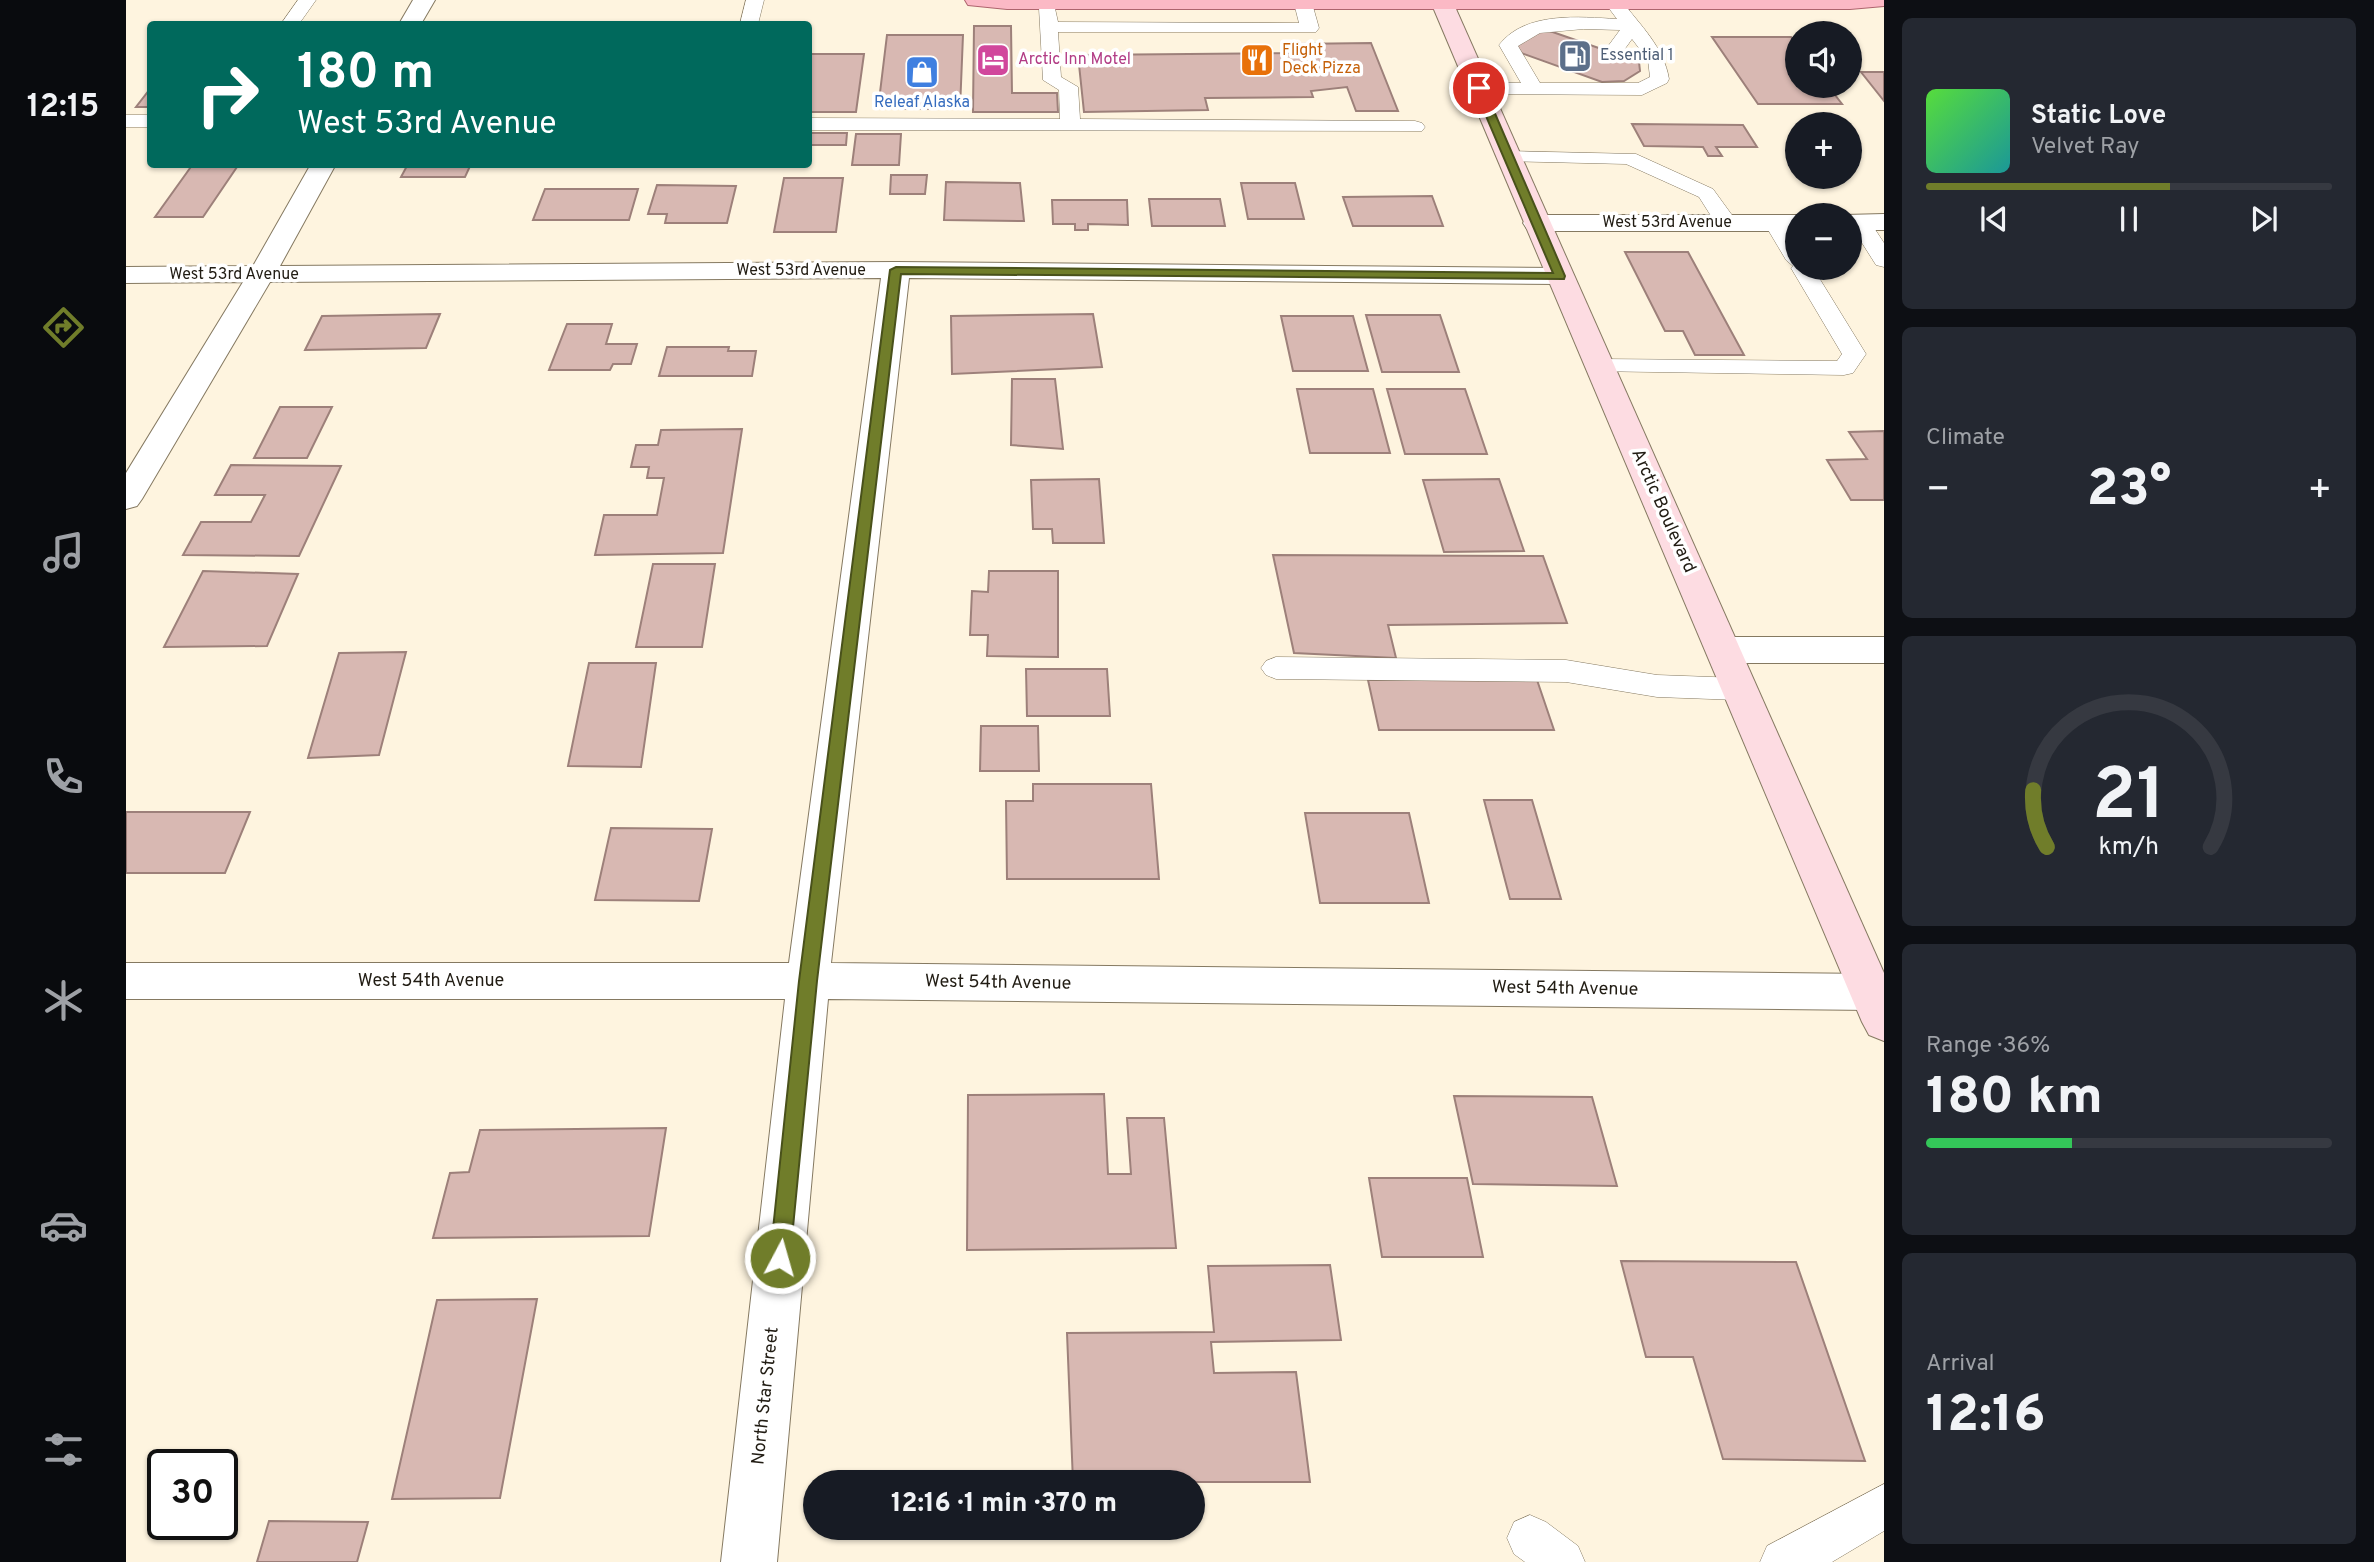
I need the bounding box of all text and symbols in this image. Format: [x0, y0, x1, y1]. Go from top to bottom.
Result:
map controls [1785, 21, 1862, 280]
button: sound [1785, 21, 1862, 98]
fuel station icon: Essential 1 [1556, 37, 1594, 75]
hotel icon: Arctic Inn Motel [974, 41, 1012, 79]
restaurant icon: Flight Deck Pizza [1238, 41, 1276, 79]
place label: Flight Deck Pizza [1282, 41, 1361, 79]
text: 180 m [297, 44, 434, 106]
place label: Essential 1 [1600, 46, 1674, 66]
icon: right [182, 49, 273, 140]
place label: Arctic Inn Motel [1018, 50, 1131, 70]
shop icon: Releaf Alaska [903, 53, 941, 91]
pin [1449, 58, 1509, 118]
icon: arrive [1460, 69, 1498, 107]
text: 12:15 [27, 88, 99, 128]
place label: Releaf Alaska [874, 93, 970, 113]
text: Static Love [2031, 100, 2166, 133]
text: West 53rd Avenue [297, 105, 556, 145]
button: + [1785, 112, 1862, 189]
text: Velvet Ray [2031, 133, 2139, 162]
icon: previous [1975, 200, 2013, 238]
icon: pause [2110, 200, 2148, 238]
icon: next [2245, 200, 2283, 238]
button: − [1785, 203, 1862, 280]
street label: West 53rd Avenue [1602, 213, 1732, 233]
street label: West 53rd Avenue [736, 261, 866, 281]
street label: West 53rd Avenue [169, 265, 299, 285]
icon: directions [39, 303, 88, 352]
text: Climate [1926, 424, 2005, 453]
street label: Arctic Boulevard [1625, 445, 1701, 577]
text: 23° [2087, 458, 2171, 524]
text: − [1926, 467, 1951, 516]
text: + [2307, 467, 2332, 516]
icon: music [39, 528, 88, 577]
icon: phone [39, 752, 88, 801]
text: 21 [2092, 753, 2166, 845]
text: km/h [2099, 832, 2159, 864]
street label: West 54th Avenue [358, 970, 504, 993]
street label: West 54th Avenue [925, 970, 1071, 996]
icon: climate [39, 976, 88, 1025]
street label: West 54th Avenue [1492, 976, 1638, 1002]
text: Range · 36% [1926, 1032, 2050, 1061]
text: 180 km [1926, 1066, 2103, 1132]
icon: car [39, 1201, 88, 1250]
position arrow [743, 1221, 817, 1295]
street label: North Star Street [747, 1326, 785, 1466]
text: Arrival [1926, 1350, 1995, 1379]
text: 12:16 [1926, 1384, 2046, 1450]
icon: filters [39, 1425, 88, 1474]
speed limit sign: 30 [147, 1449, 238, 1540]
text: 12:16 · 1 min · 370 m [891, 1488, 1117, 1521]

